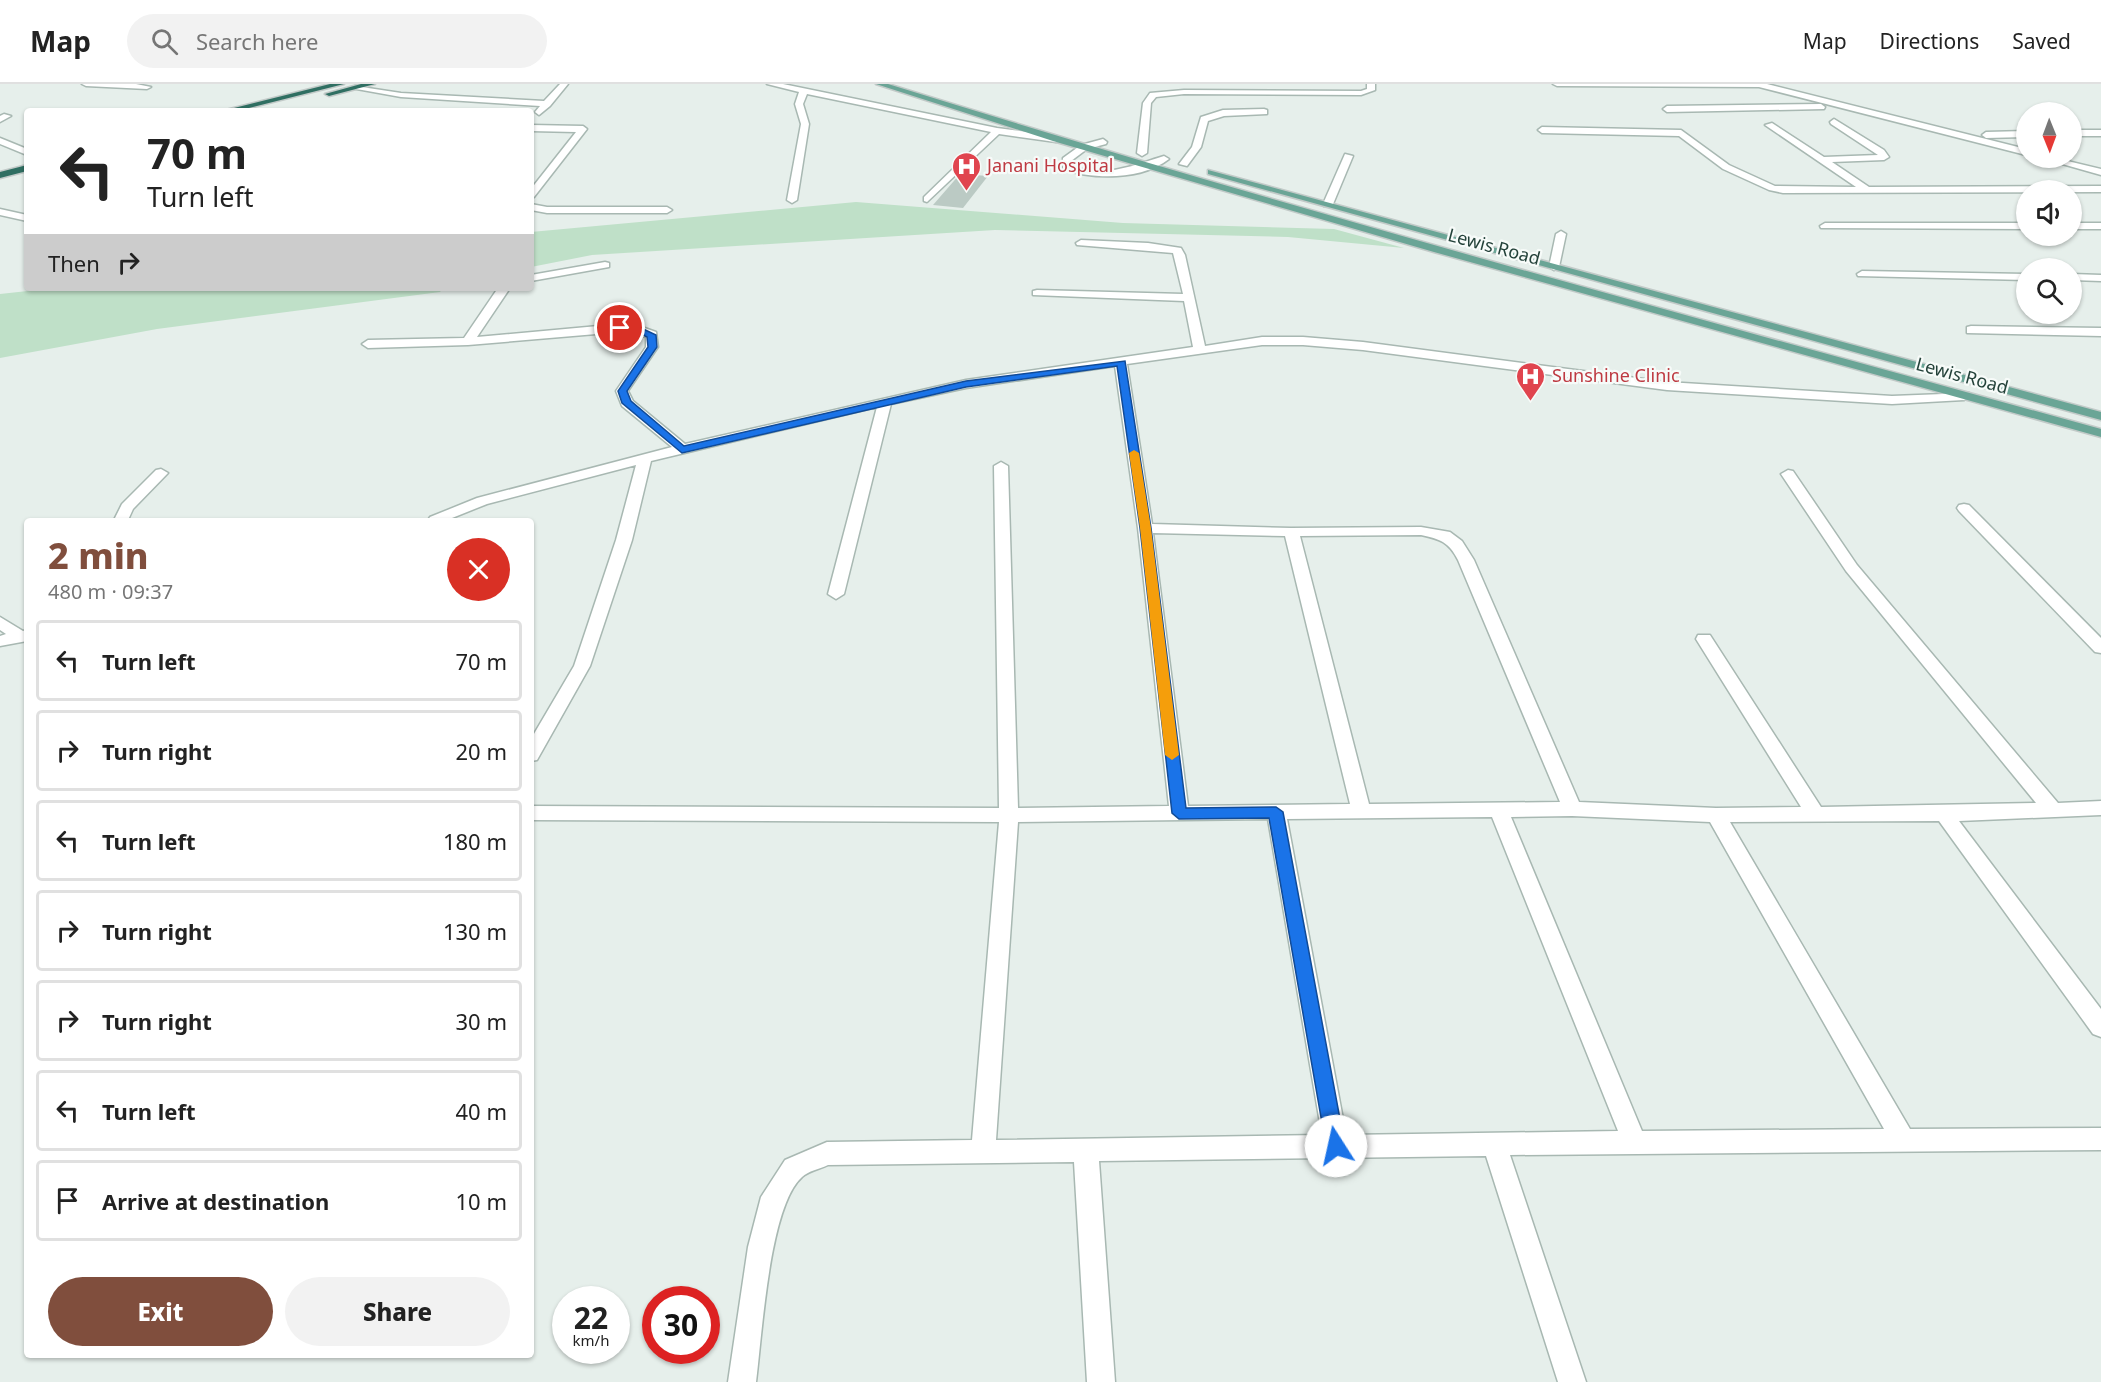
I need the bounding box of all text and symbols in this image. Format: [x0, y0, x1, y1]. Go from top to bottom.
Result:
search box [127, 14, 547, 68]
text: Map [30, 22, 91, 60]
icon: search [148, 25, 181, 58]
text: Search here [196, 26, 318, 56]
text: Map [1803, 27, 1847, 55]
text: Directions [1880, 27, 1979, 55]
text: Saved [2012, 27, 2071, 55]
north arrow [2016, 102, 2082, 168]
map controls [2016, 102, 2082, 324]
text: 70 m [147, 124, 247, 181]
icon: left [48, 132, 126, 210]
hospital icon: Janani Hospital [950, 150, 982, 192]
place label: Janani Hospital [985, 153, 1114, 177]
text: Turn left [147, 178, 253, 215]
button: sound [2016, 180, 2082, 246]
street label: Lewis Road [1445, 222, 1543, 270]
icon: right [112, 246, 145, 279]
text: Then [48, 248, 100, 278]
button: search [2016, 258, 2082, 324]
pin [594, 302, 645, 353]
icon: arrive [603, 311, 636, 344]
street label: Lewis Road [1913, 351, 2011, 399]
hospital icon: Sunshine Clinic [1515, 360, 1547, 402]
place label: Sunshine Clinic [1552, 363, 1680, 387]
text: 2 min [48, 531, 149, 580]
button: close [447, 538, 510, 601]
text: 480 m · 09:37 [48, 578, 173, 605]
icon: left [51, 644, 84, 677]
text: Turn left [102, 646, 196, 676]
text: 70 m [456, 646, 507, 676]
icon: right [51, 734, 84, 767]
text: Turn right [102, 736, 212, 766]
text: 20 m [456, 736, 507, 766]
icon: left [51, 824, 84, 857]
text: Turn left [102, 826, 196, 856]
text: 180 m [443, 826, 507, 856]
icon: right [51, 914, 84, 947]
text: Turn right [102, 916, 212, 946]
text: 130 m [443, 916, 507, 946]
icon: right [51, 1004, 84, 1037]
text: Turn right [102, 1006, 212, 1036]
text: 30 m [456, 1006, 507, 1036]
icon: left [51, 1094, 84, 1127]
text: Turn left [102, 1096, 196, 1126]
text: 40 m [456, 1096, 507, 1126]
position arrow [1304, 1114, 1368, 1178]
icon: arrive [51, 1184, 84, 1217]
text: Arrive at destination [102, 1186, 329, 1216]
text: 10 m [456, 1186, 507, 1216]
button: Exit [48, 1277, 273, 1346]
button: Share [285, 1277, 510, 1346]
speed limit sign: 30 [642, 1286, 720, 1364]
text: 22 [574, 1297, 608, 1338]
text: km/h [573, 1330, 609, 1350]

